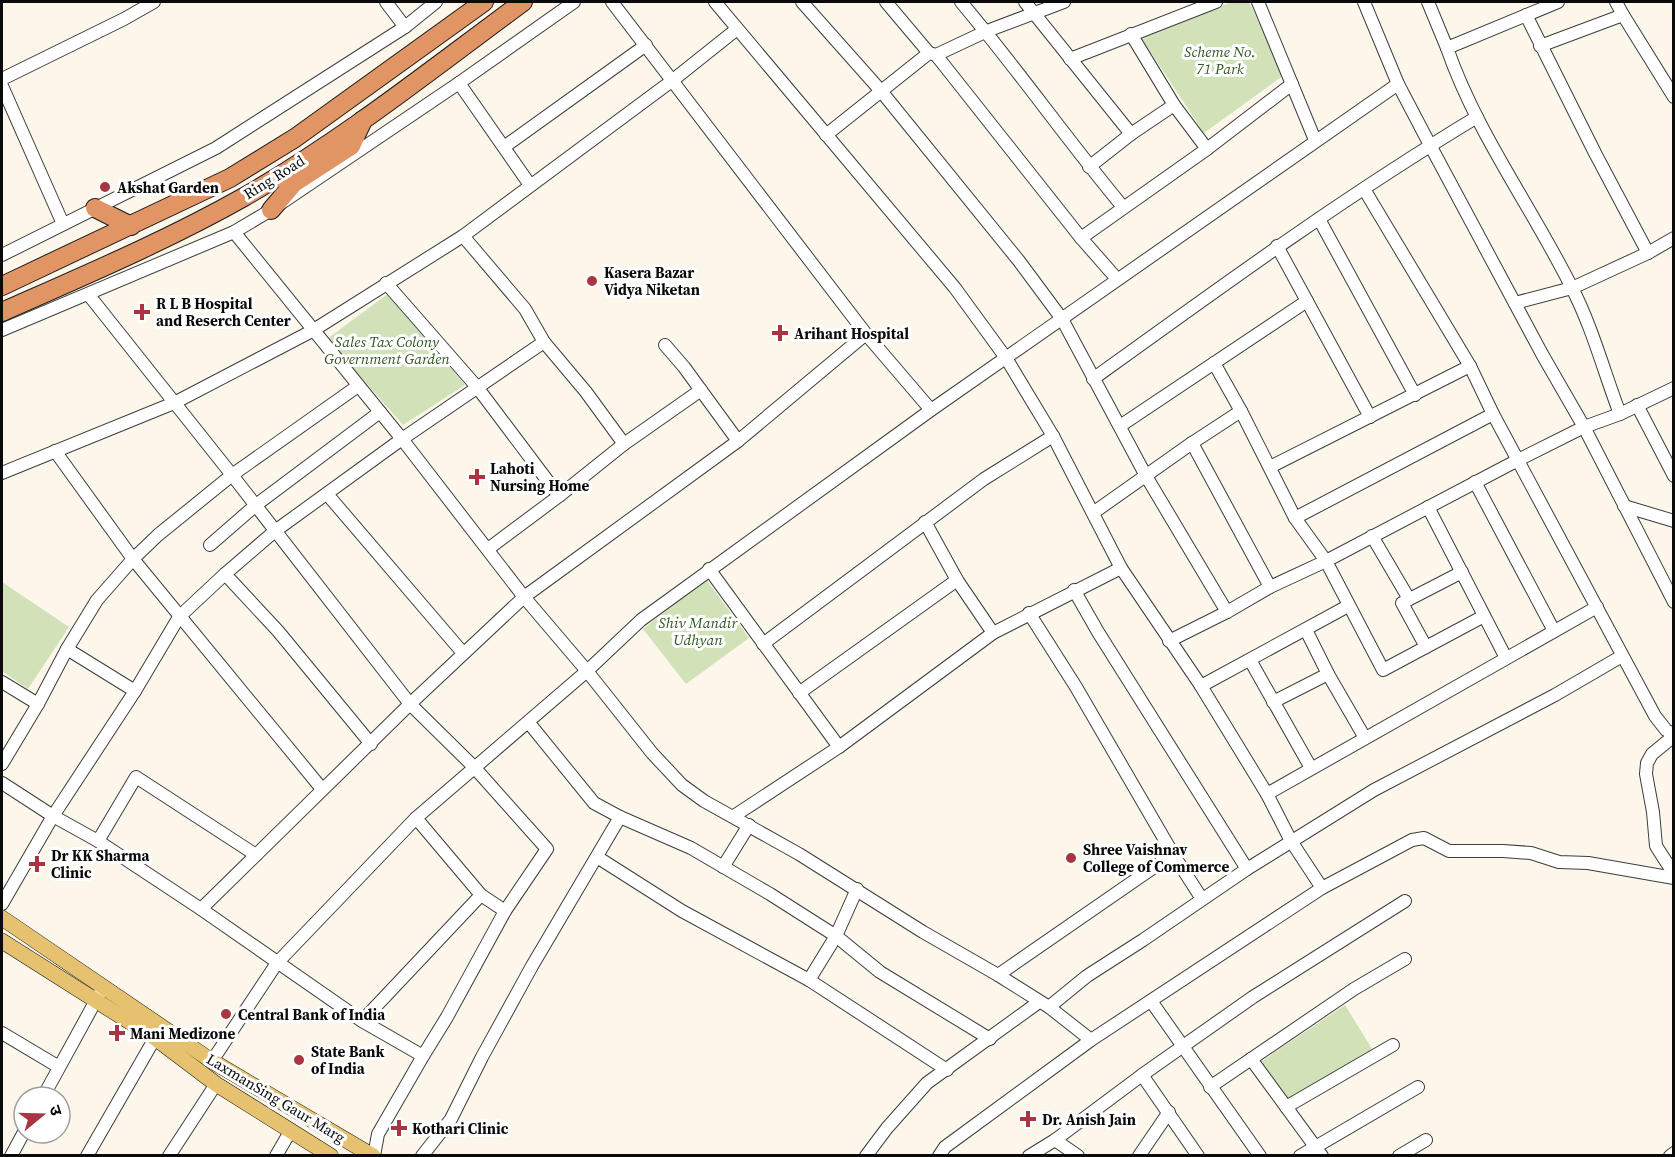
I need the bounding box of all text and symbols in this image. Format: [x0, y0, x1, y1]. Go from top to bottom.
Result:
park label: Scheme No. 71 Park [1184, 41, 1256, 79]
street label: Ring Road [239, 150, 309, 204]
place label: Akshat Garden [117, 177, 219, 198]
marker: Akshat Garden [98, 180, 112, 194]
place label: Kasera Bazar Vidya Niketan [604, 262, 700, 300]
marker: Kasera Bazar Vidya Niketan [585, 274, 599, 288]
place label: R L B Hospital and Reserch Center [156, 293, 291, 331]
marker: R L B Hospital and Reserch Center [133, 303, 151, 321]
place label: Arihant Hospital [794, 323, 909, 344]
marker: Arihant Hospital [771, 324, 789, 342]
park label: Sales Tax Colony Government Garden [324, 331, 450, 369]
place label: Lahoti Nursing Home [490, 458, 590, 496]
marker: Lahoti Nursing Home [468, 468, 486, 486]
park label: Shiv Mandir Udhyan [659, 612, 738, 650]
place label: Shree Vaishnav College of Commerce [1083, 839, 1229, 877]
place label: Dr KK Sharma Clinic [51, 845, 150, 883]
marker: Shree Vaishnav College of Commerce [1064, 851, 1078, 865]
marker: Dr KK Sharma Clinic [28, 855, 46, 873]
place label: Central Bank of India [238, 1004, 386, 1025]
marker: Central Bank of India [219, 1007, 233, 1021]
place label: Mani Medizone [130, 1023, 235, 1044]
marker: Mani Medizone [108, 1024, 126, 1042]
place label: State Bank of India [311, 1041, 385, 1079]
street label: LaxmanSing Gaur Marg [203, 1048, 349, 1148]
marker: State Bank of India [292, 1053, 306, 1067]
north arrow [12, 1085, 72, 1145]
text: उ [44, 1102, 68, 1119]
place label: Dr. Anish Jain [1042, 1109, 1136, 1130]
marker: Dr. Anish Jain [1019, 1110, 1037, 1128]
place label: Kothari Clinic [412, 1118, 509, 1139]
marker: Kothari Clinic [390, 1119, 408, 1137]

